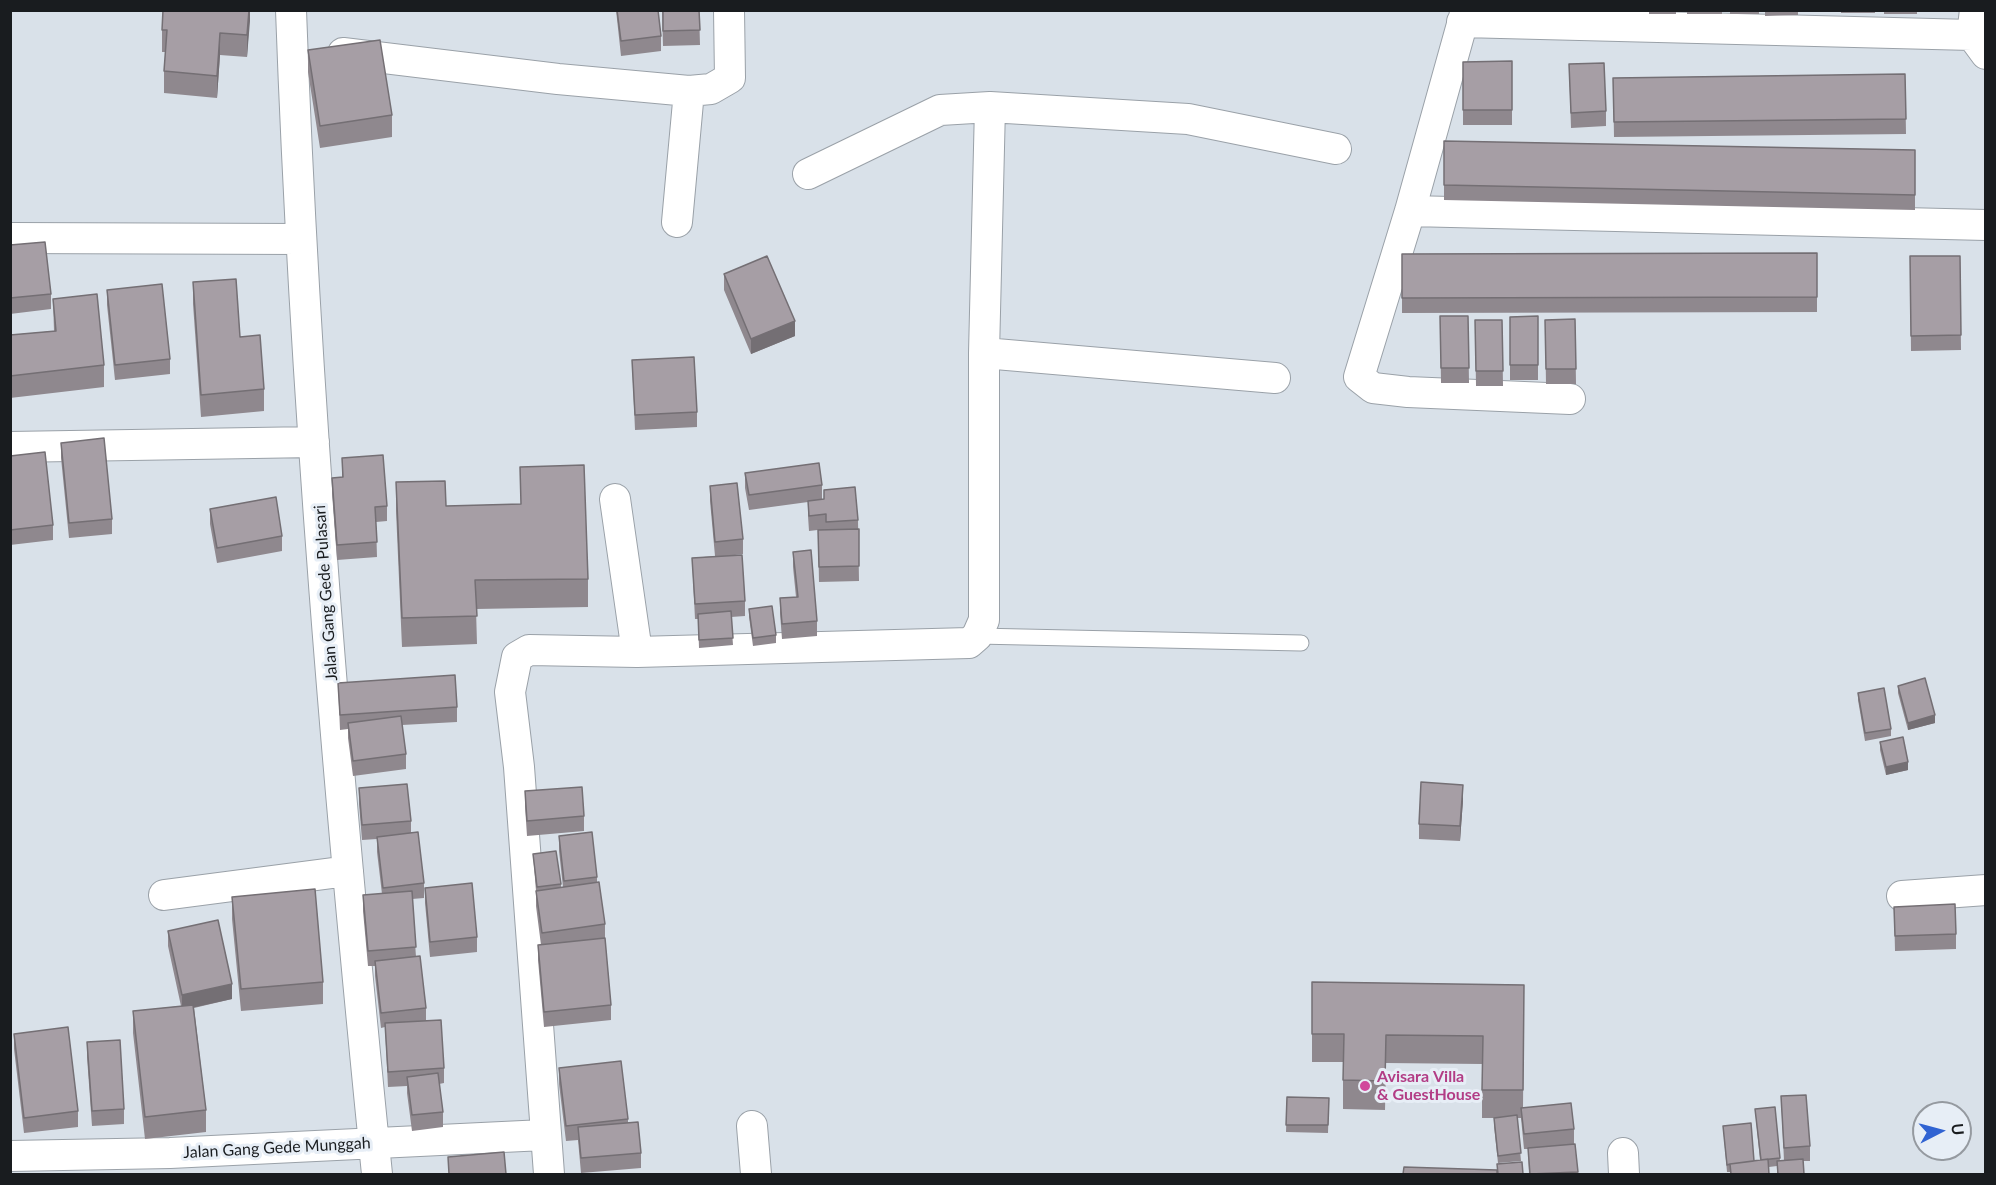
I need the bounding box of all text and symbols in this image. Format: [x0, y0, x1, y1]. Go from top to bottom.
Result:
street label: Jalan Gang Gede Pulasari [310, 504, 342, 682]
place label: Avisara Villa & GuestHouse [1377, 1067, 1480, 1105]
marker: Avisara Villa & GuestHouse [1358, 1079, 1372, 1093]
north arrow [1912, 1101, 1972, 1161]
text: U [1948, 1122, 1968, 1136]
street label: Jalan Gang Gede Munggah [183, 1134, 371, 1162]

